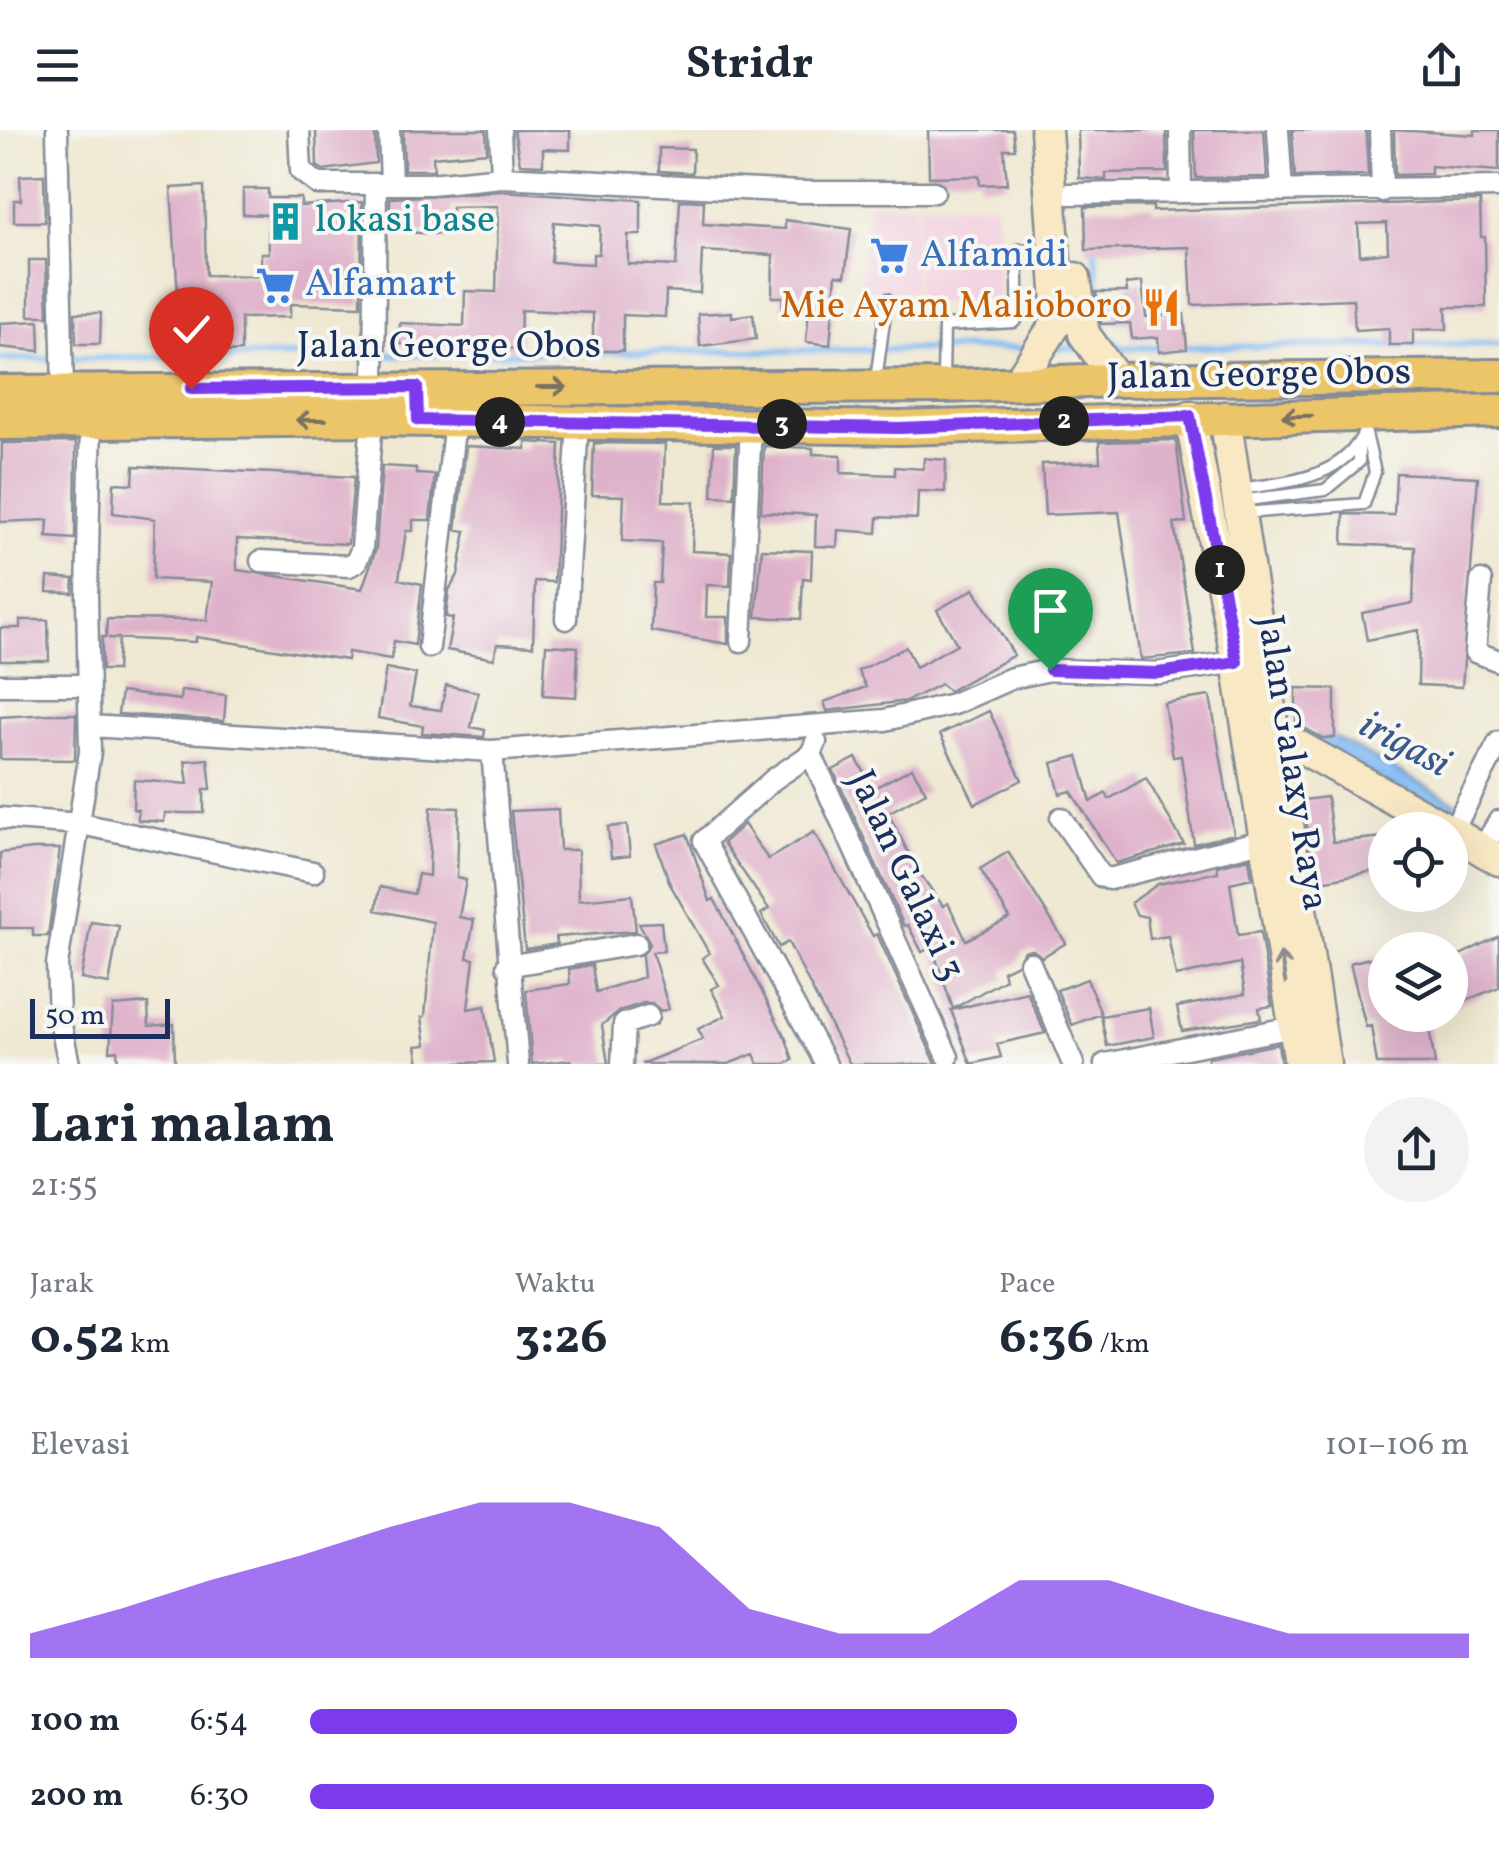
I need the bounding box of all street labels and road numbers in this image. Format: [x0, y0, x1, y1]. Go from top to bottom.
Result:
street label: Jalan George Obos [297, 321, 601, 374]
street label: Jalan George Obos [1107, 347, 1411, 405]
street label: Jalan Galaxy Raya [1241, 611, 1341, 915]
street label: Jalan Galaxi 3 [833, 762, 977, 990]

